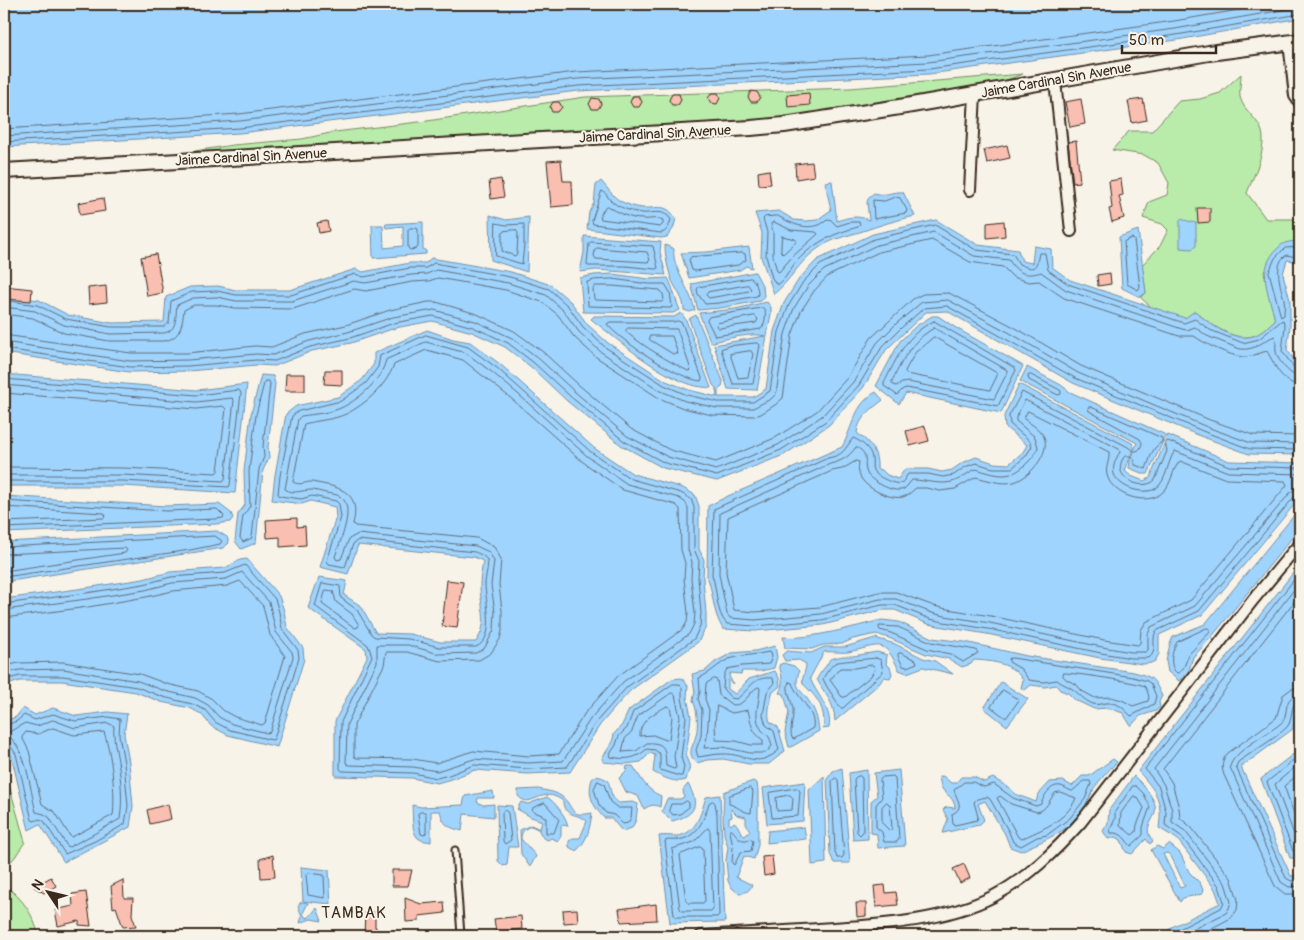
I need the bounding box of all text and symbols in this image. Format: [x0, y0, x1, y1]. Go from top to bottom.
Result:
scale bar [1122, 22, 1215, 54]
text: 50 m [1129, 31, 1164, 50]
street label: Jaime Cardinal Sin Avenue [980, 58, 1132, 102]
street label: Jaime Cardinal Sin Avenue [579, 122, 732, 146]
street label: Jaime Cardinal Sin Avenue [175, 145, 328, 169]
north arrow [22, 868, 72, 918]
text: N [28, 876, 47, 894]
district label: TAMBAK [321, 903, 387, 923]

